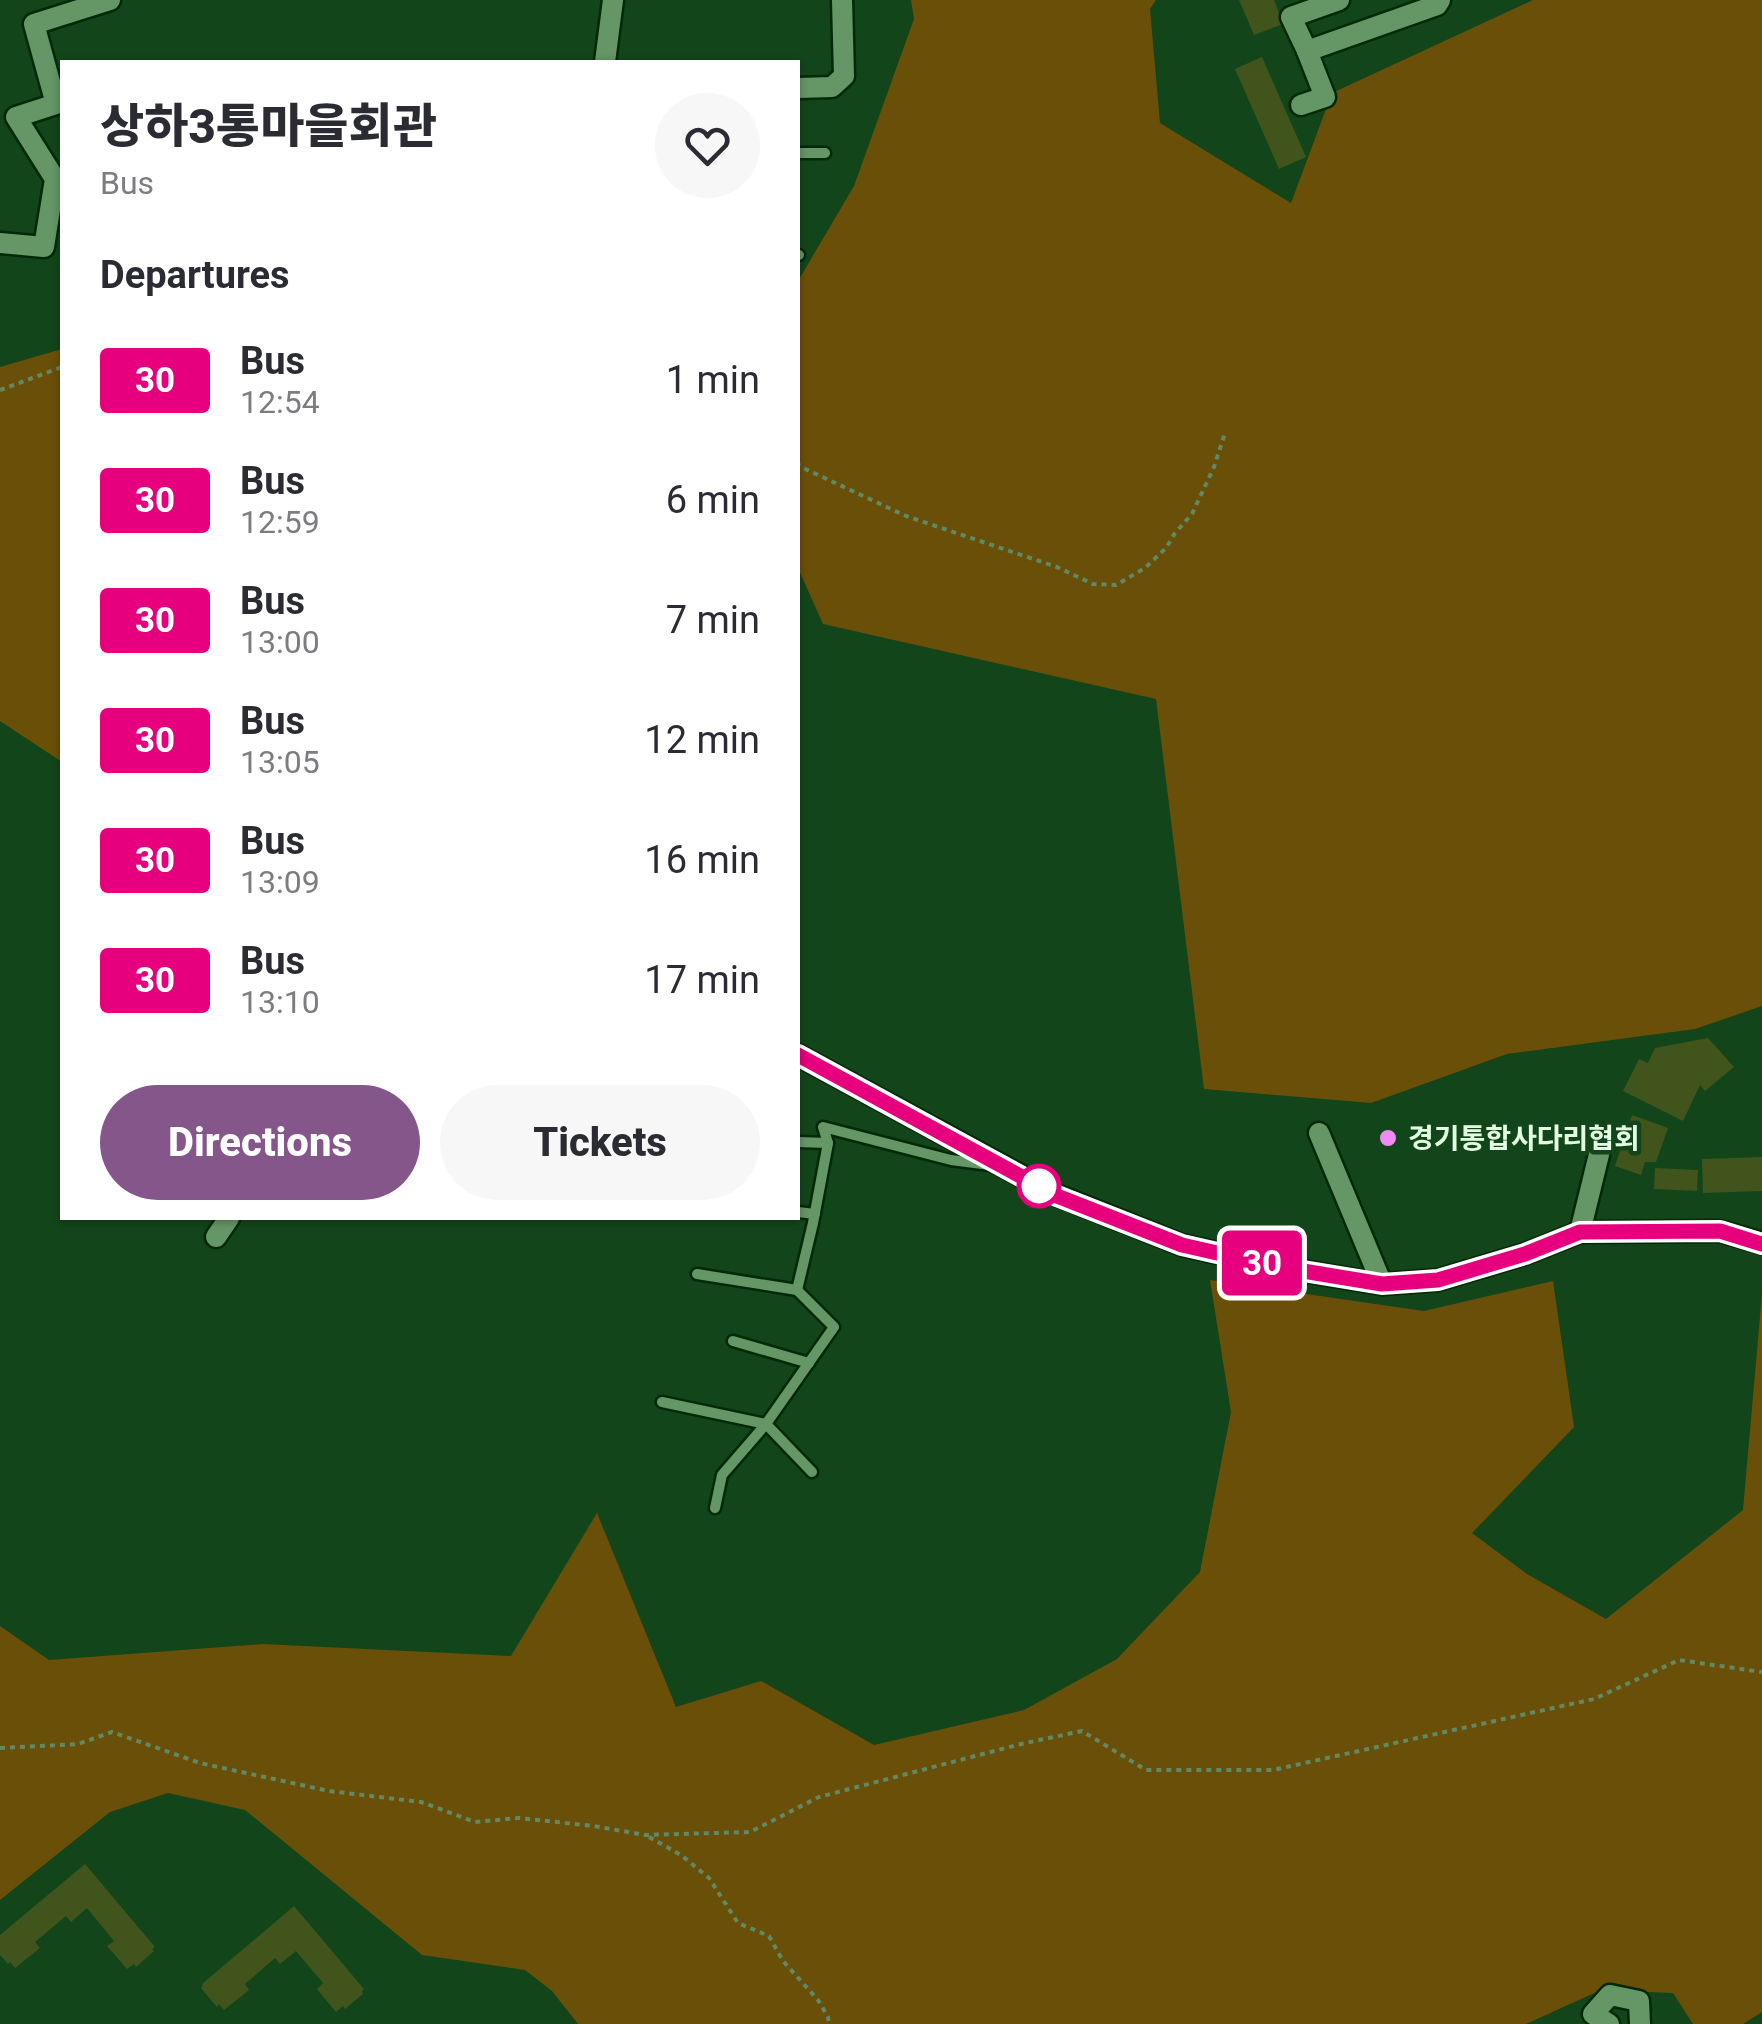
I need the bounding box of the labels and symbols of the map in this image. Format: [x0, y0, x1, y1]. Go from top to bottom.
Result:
place label: 경기통합사다리협회 [1408, 1122, 1640, 1155]
marker: 경기통합사다리협회 [1377, 1127, 1399, 1149]
unlabelled marker [1018, 1165, 1060, 1207]
line badge: 30 [1217, 1230, 1307, 1296]

